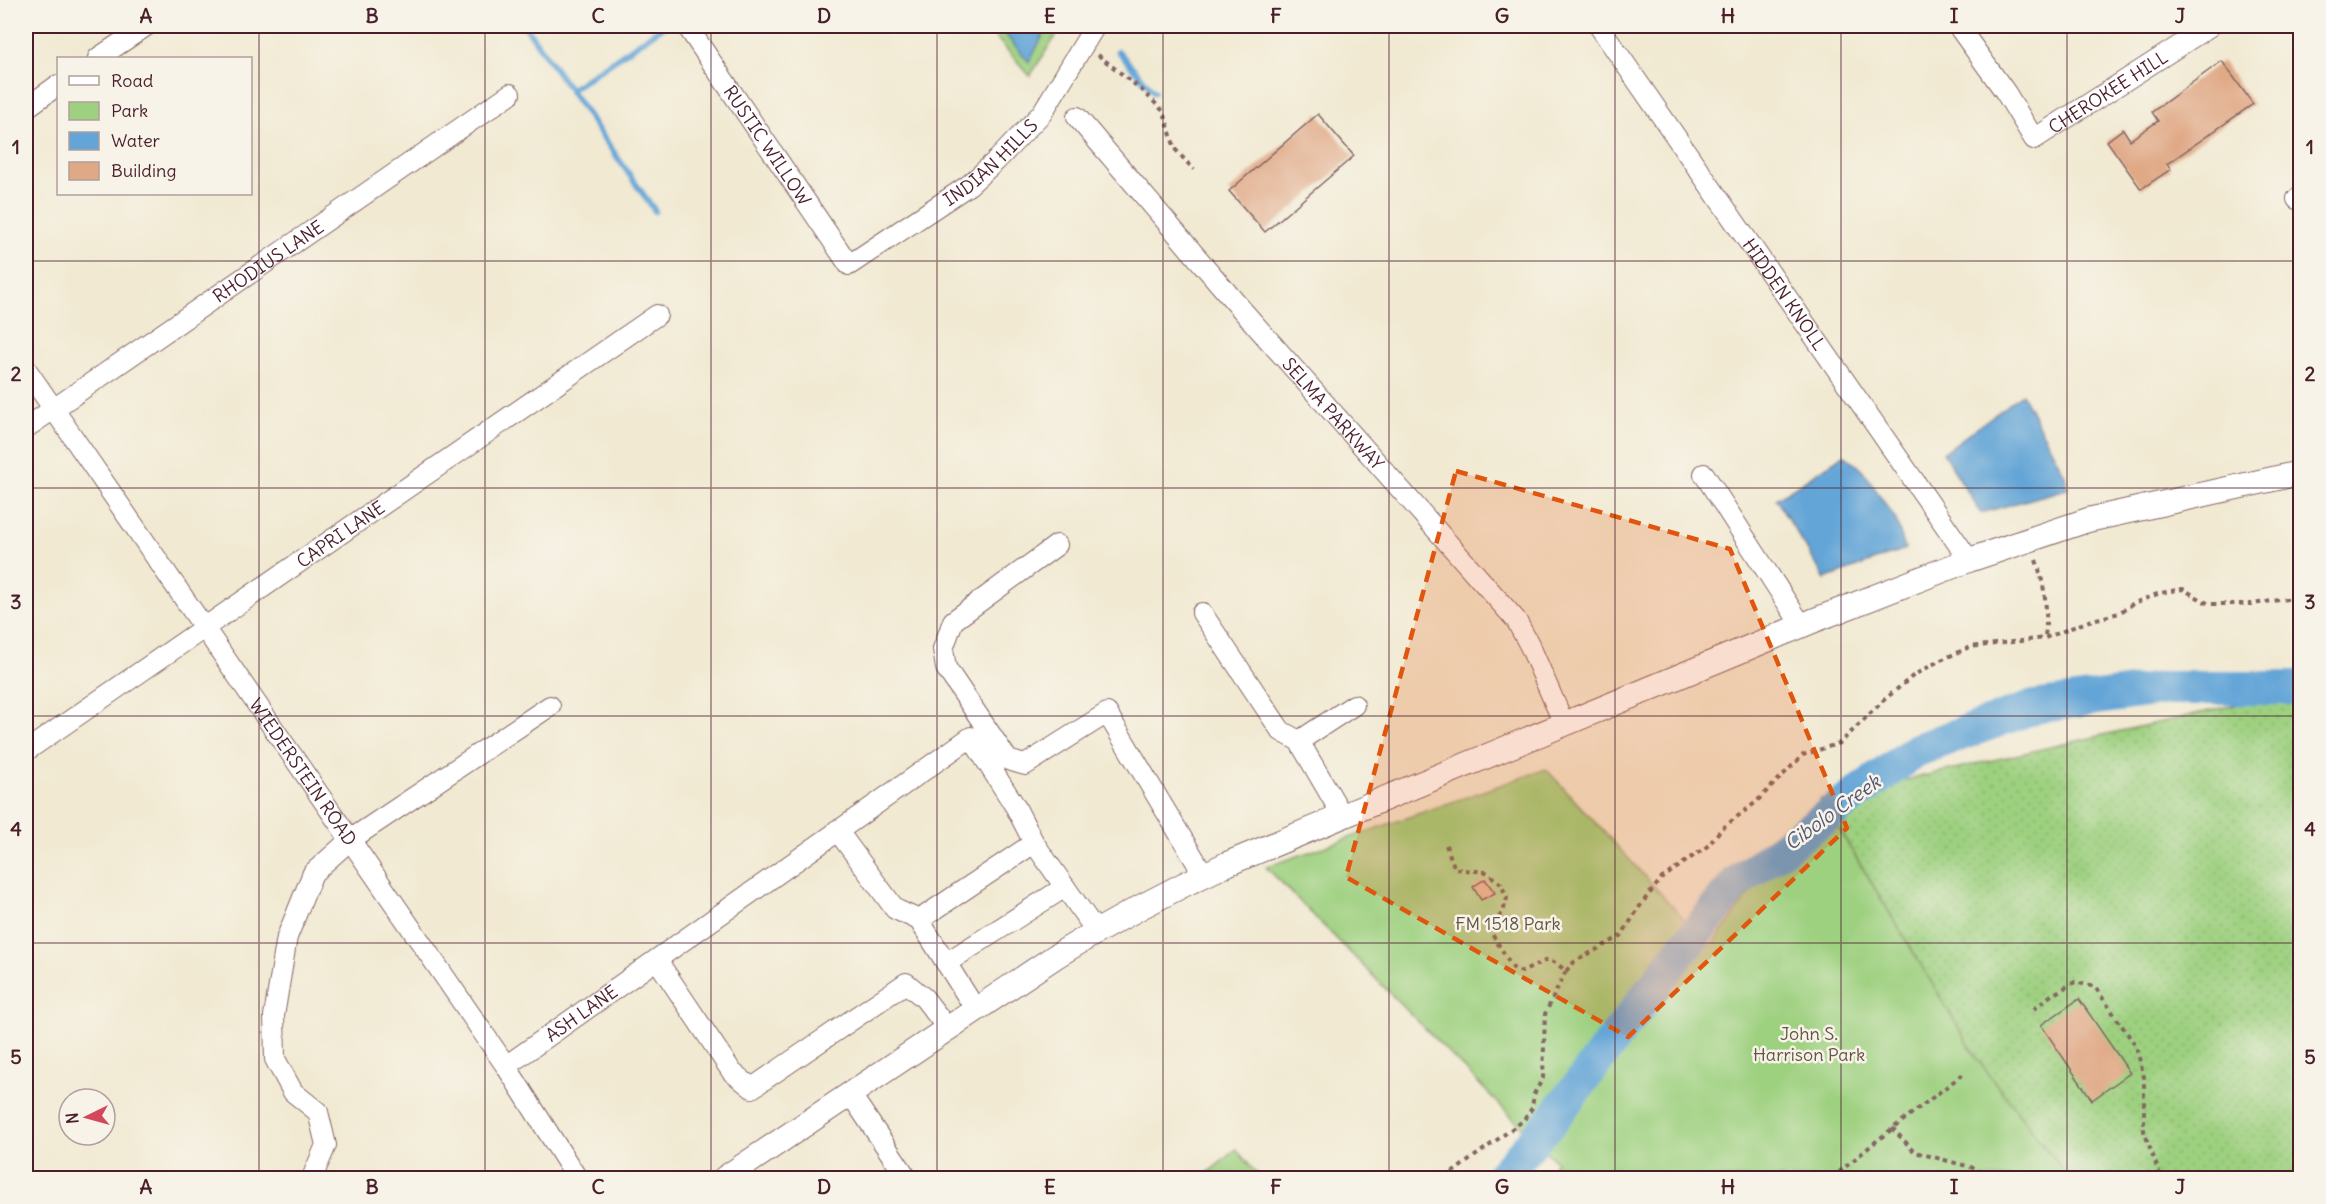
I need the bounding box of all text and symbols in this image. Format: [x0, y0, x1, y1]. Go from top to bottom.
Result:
text: A [140, 3, 153, 28]
text: B [365, 3, 379, 28]
text: C [591, 3, 605, 28]
text: D [817, 3, 831, 28]
text: E [1044, 3, 1056, 28]
text: F [1270, 3, 1282, 28]
text: G [1495, 3, 1509, 28]
text: H [1721, 3, 1735, 28]
text: I [1950, 3, 1959, 28]
text: J [2175, 3, 2186, 28]
street label: CHEROKEE HILL [2044, 45, 2172, 138]
legend [57, 57, 252, 195]
text: Road [111, 69, 154, 92]
street label: RUSTIC WILLOW [719, 81, 817, 210]
text: Park [111, 99, 148, 122]
street label: INDIAN HILLS [939, 114, 1042, 210]
text: Water [111, 129, 161, 152]
text: 1 [12, 134, 20, 159]
text: 1 [2306, 134, 2314, 159]
text: Building [111, 159, 176, 182]
street label: RHODIUS LANE [208, 215, 328, 307]
street label: HIDDEN KNOLL [1738, 234, 1831, 354]
street label: SELMA PARKWAY [1278, 353, 1389, 474]
text: 2 [11, 361, 22, 386]
text: 2 [2305, 361, 2316, 386]
street label: CAPRI LANE [292, 495, 389, 572]
text: 3 [10, 589, 22, 614]
text: 3 [2304, 589, 2316, 614]
street label: WIEDERSTEIN ROAD [245, 694, 362, 850]
water label: Cibolo Creek [1779, 768, 1886, 855]
text: 4 [10, 816, 22, 841]
text: 4 [2304, 816, 2316, 841]
park label: FM 1518 Park [1455, 912, 1561, 935]
street label: ASH LANE [540, 979, 622, 1046]
park label: John S. Harrison Park [1753, 1022, 1865, 1066]
text: 5 [10, 1044, 22, 1069]
text: 5 [2304, 1044, 2316, 1069]
north arrow [57, 1087, 117, 1147]
text: N [62, 1112, 83, 1125]
text: A [140, 1174, 153, 1199]
text: B [365, 1174, 379, 1199]
text: C [591, 1174, 605, 1199]
text: D [817, 1174, 831, 1199]
text: E [1044, 1174, 1056, 1199]
text: F [1270, 1174, 1282, 1199]
text: G [1495, 1174, 1509, 1199]
text: H [1721, 1174, 1735, 1199]
text: I [1950, 1174, 1959, 1199]
text: J [2175, 1174, 2186, 1199]

